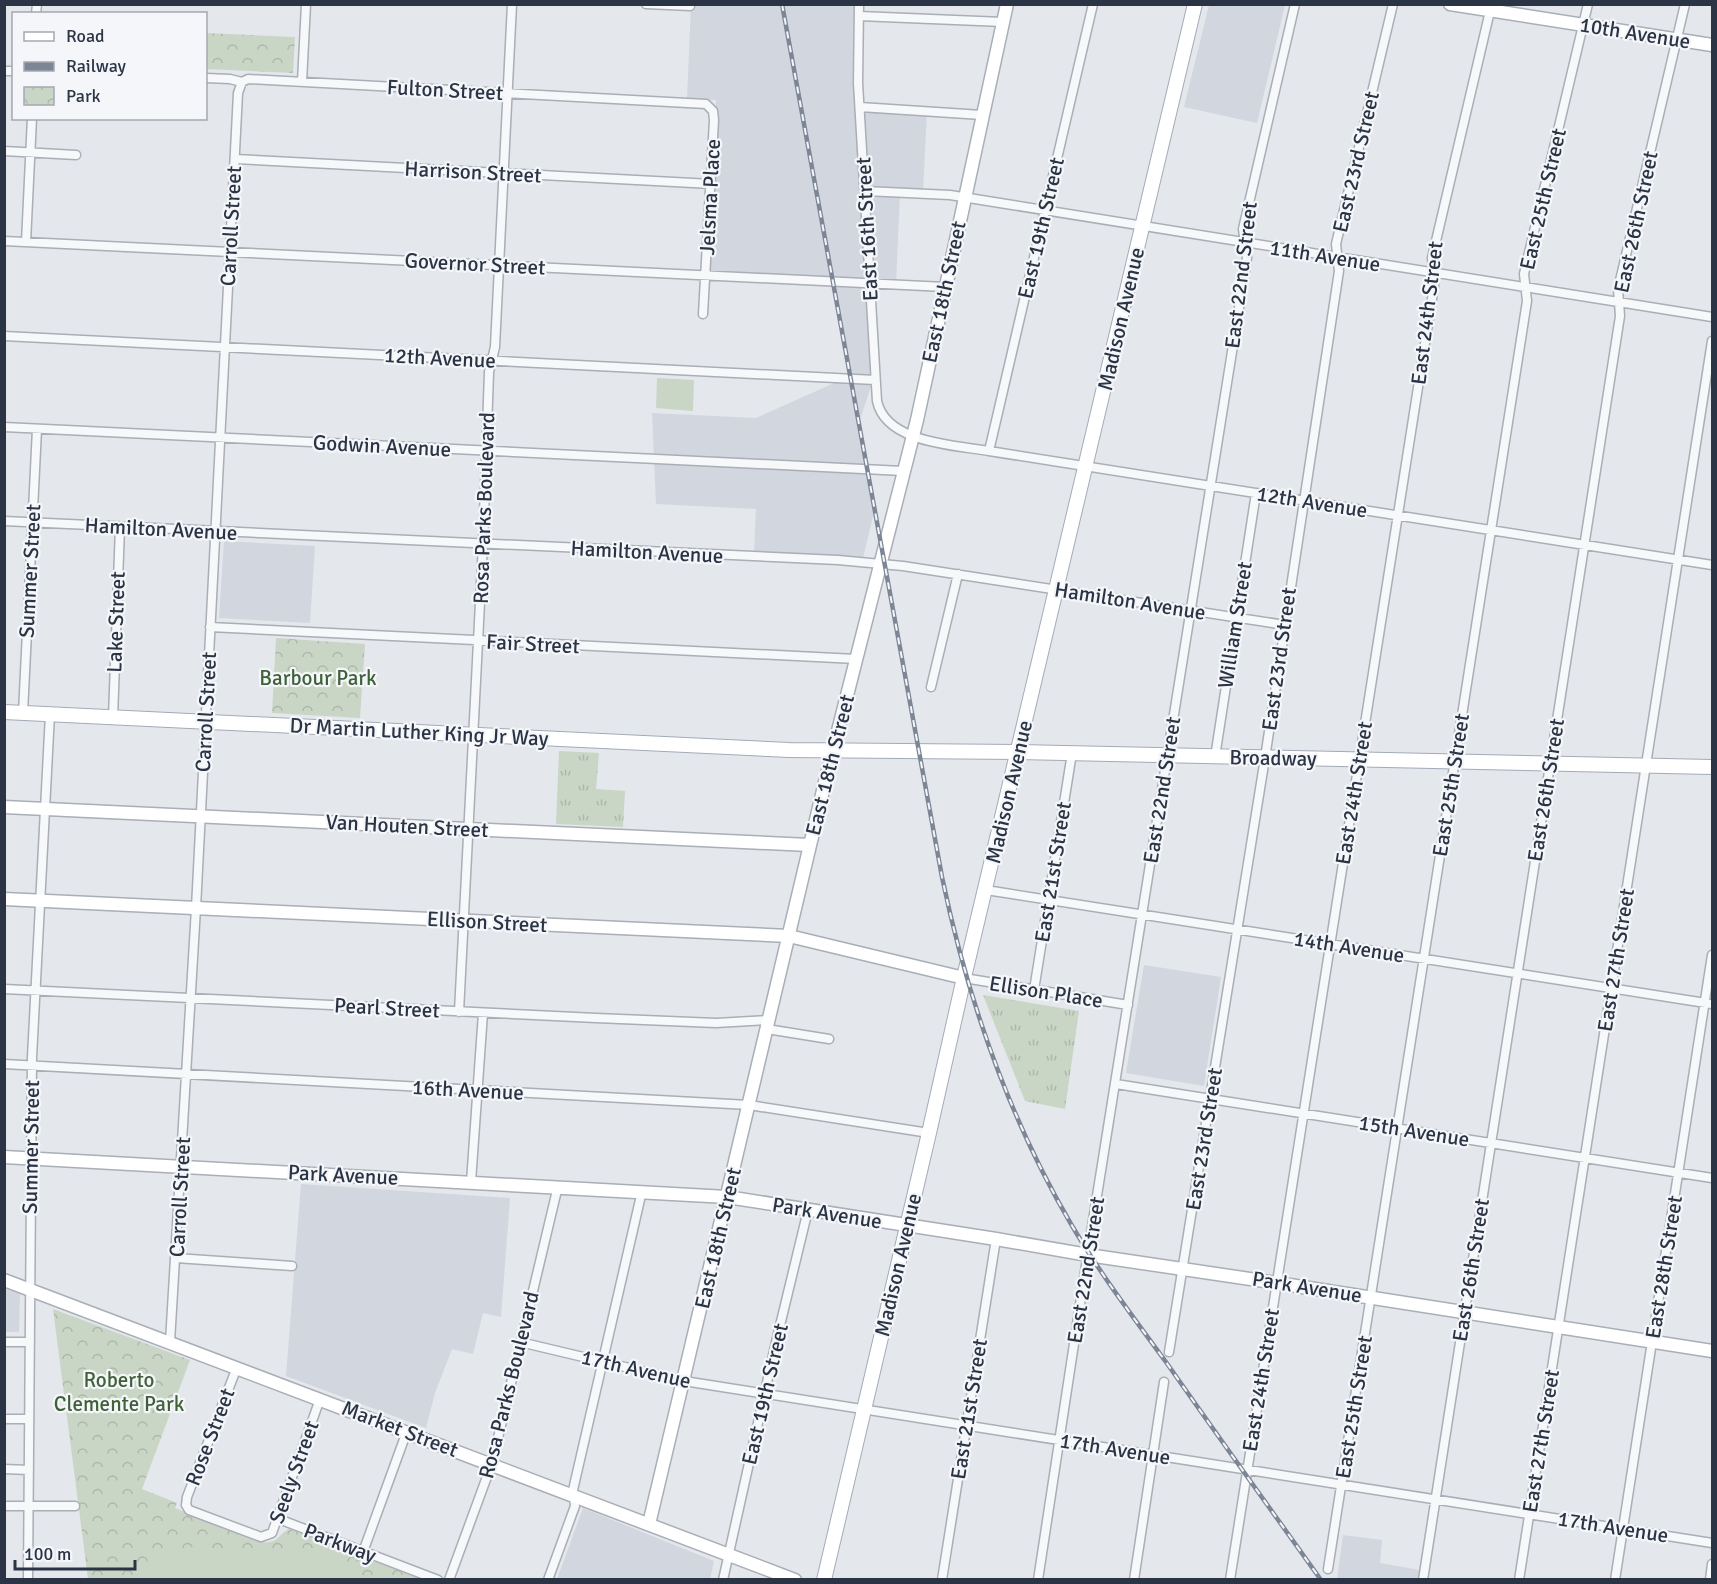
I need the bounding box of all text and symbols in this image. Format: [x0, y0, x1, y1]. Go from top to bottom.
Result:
street label: 10th Avenue [1578, 11, 1692, 55]
legend [12, 12, 207, 120]
text: Road [66, 25, 105, 47]
text: Railway [66, 55, 127, 77]
street label: Fulton Street [386, 74, 504, 106]
text: Park [66, 85, 101, 107]
street label: East 23rd Street [1327, 89, 1385, 235]
street label: East 25th Street [1514, 126, 1572, 272]
street label: Jelsma Place [694, 138, 726, 256]
street label: East 26th Street [1608, 149, 1664, 295]
street label: Harrison Street [404, 155, 542, 189]
street label: East 19th Street [1012, 155, 1070, 301]
street label: East 16th Street [850, 156, 884, 302]
street label: Carroll Street [215, 165, 247, 287]
street label: East 22nd Street [1219, 200, 1263, 350]
street label: East 18th Street [916, 219, 972, 365]
street label: 11th Avenue [1268, 234, 1382, 278]
street label: East 24th Street [1405, 240, 1449, 386]
street label: Madison Avenue [1092, 245, 1150, 393]
street label: Governor Street [404, 247, 546, 281]
street label: 12th Avenue [384, 342, 496, 374]
street label: Rosa Parks Boulevard [468, 412, 500, 604]
street label: Godwin Avenue [312, 429, 452, 463]
street label: 12th Avenue [1255, 480, 1369, 524]
street label: Summer Street [14, 503, 46, 639]
street label: Hamilton Avenue [84, 512, 238, 546]
street label: Hamilton Avenue [570, 535, 724, 569]
street label: William Street [1212, 560, 1258, 690]
street label: Lake Street [101, 571, 131, 673]
street label: Hamilton Avenue [1052, 576, 1208, 626]
street label: East 23rd Street [1256, 586, 1302, 732]
street label: Fair Street [486, 629, 580, 659]
street label: Carroll Street [190, 651, 222, 773]
park label: Barbour Park [259, 665, 377, 691]
street label: East 18th Street [800, 692, 860, 838]
street label: Dr Martin Luther King Jr Way [289, 712, 549, 752]
street label: East 25th Street [1427, 712, 1475, 858]
street label: East 22nd Street [1138, 715, 1186, 865]
street label: East 26th Street [1522, 717, 1570, 863]
street label: Madison Avenue [980, 718, 1038, 866]
street label: East 24th Street [1330, 720, 1378, 866]
street label: Broadway [1229, 744, 1317, 772]
street label: East 21st Street [1029, 800, 1077, 944]
street label: Van Houten Street [325, 809, 489, 843]
street label: East 27th Street [1592, 887, 1640, 1033]
street label: Ellison Street [426, 906, 548, 938]
street label: 14th Avenue [1292, 925, 1406, 969]
street label: Ellison Place [987, 970, 1105, 1014]
street label: Pearl Street [334, 992, 440, 1024]
street label: East 23rd Street [1180, 1066, 1228, 1212]
street label: 16th Avenue [412, 1074, 524, 1106]
street label: Summer Street [17, 1080, 45, 1214]
street label: 15th Avenue [1357, 1109, 1471, 1153]
street label: Carroll Street [164, 1136, 196, 1258]
street label: Park Avenue [287, 1159, 399, 1191]
street label: East 18th Street [689, 1165, 747, 1311]
street label: Madison Avenue [869, 1191, 927, 1339]
street label: Park Avenue [770, 1192, 884, 1234]
street label: East 28th Street [1640, 1194, 1688, 1340]
street label: East 22nd Street [1062, 1195, 1110, 1345]
street label: East 26th Street [1447, 1197, 1495, 1343]
street label: Park Avenue [1250, 1266, 1364, 1308]
street label: Rosa Parks Boulevard [473, 1289, 545, 1481]
street label: East 24th Street [1237, 1307, 1285, 1453]
street label: East 19th Street [736, 1321, 794, 1467]
street label: East 25th Street [1330, 1334, 1378, 1480]
street label: East 21st Street [945, 1337, 993, 1481]
street label: 17th Avenue [579, 1344, 693, 1394]
park label: Roberto Clemente Park [54, 1367, 185, 1417]
street label: East 27th Street [1517, 1368, 1565, 1514]
street label: Rose Street [180, 1385, 240, 1489]
street label: Market Street [338, 1395, 462, 1463]
street label: Seely Street [263, 1417, 325, 1527]
street label: 17th Avenue [1058, 1427, 1172, 1471]
street label: 17th Avenue [1556, 1505, 1670, 1549]
street label: Parkway [300, 1517, 380, 1569]
scale bar [15, 1533, 135, 1571]
text: 100 m [24, 1543, 71, 1565]

